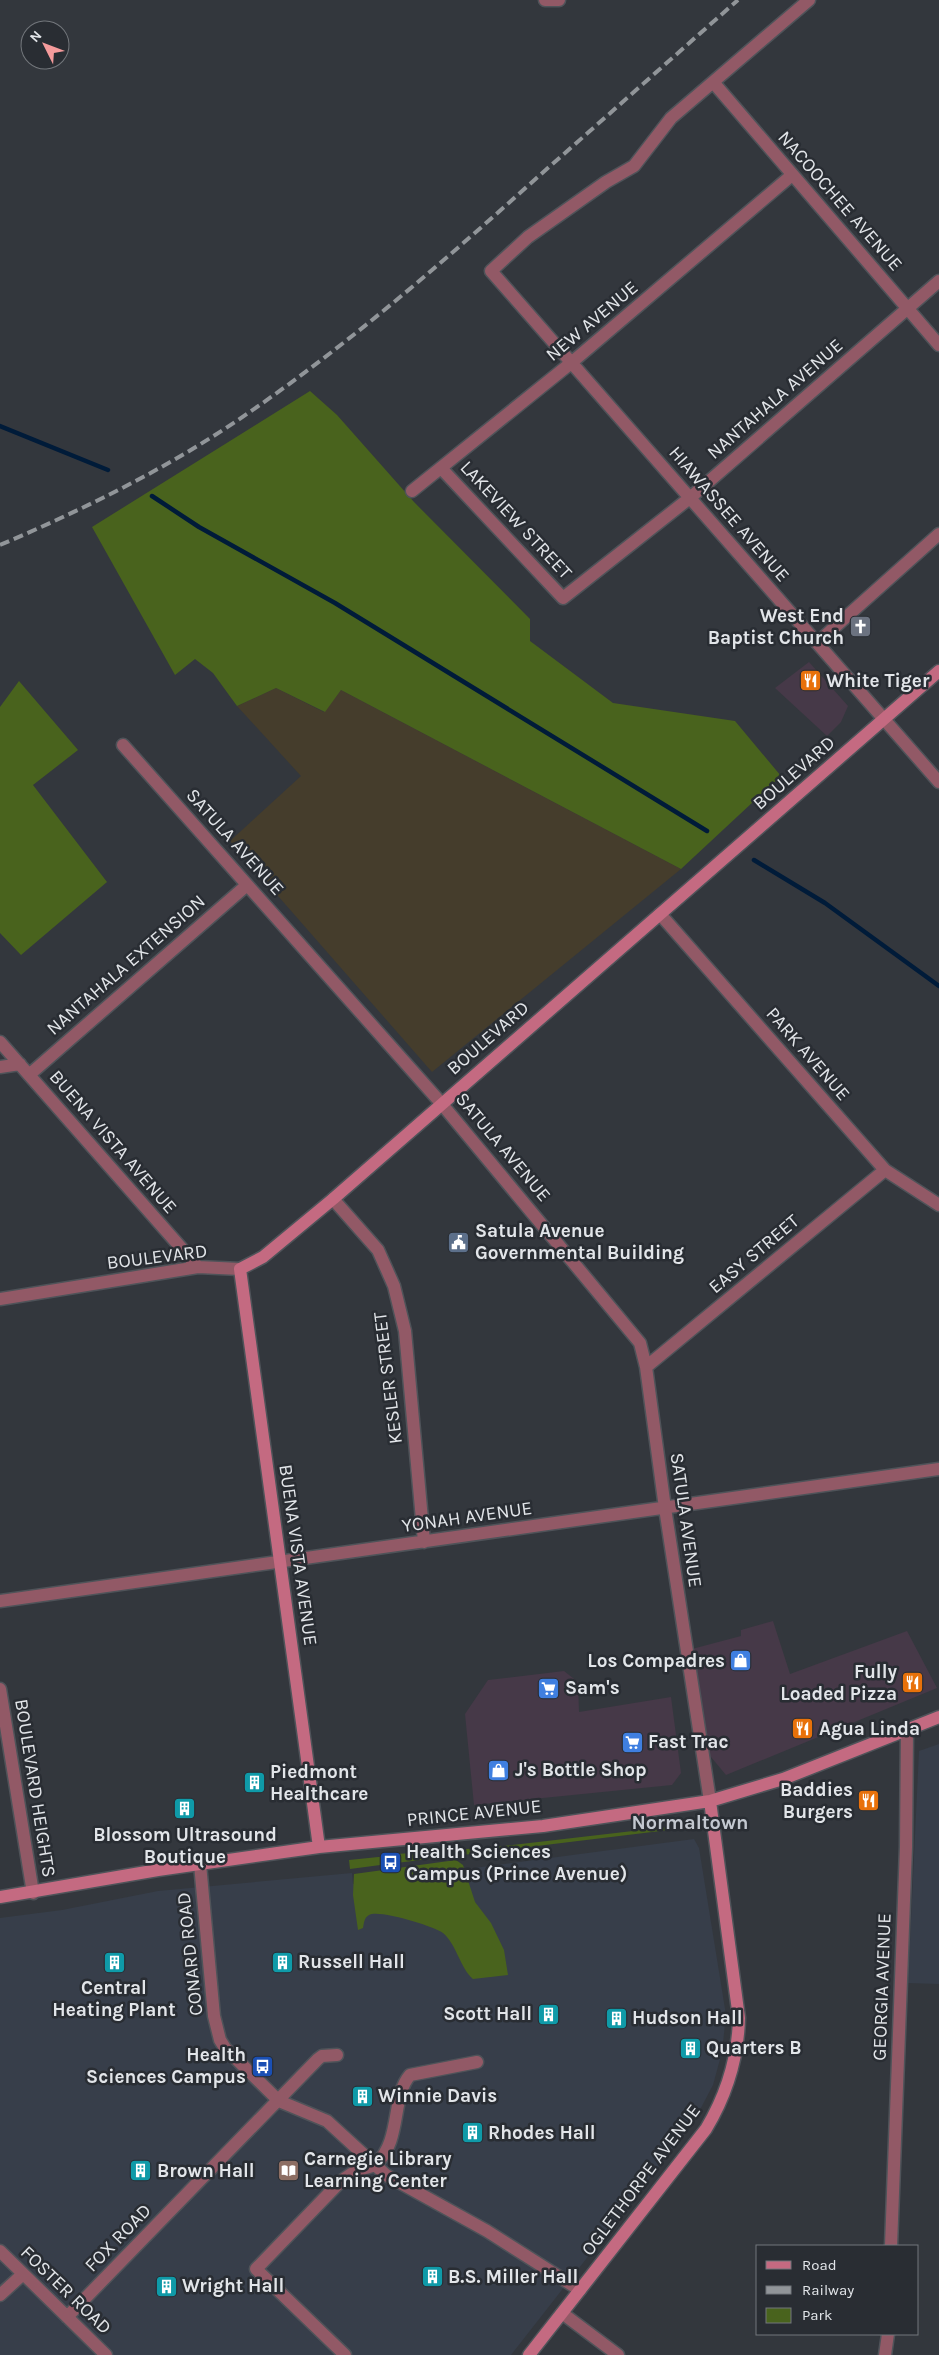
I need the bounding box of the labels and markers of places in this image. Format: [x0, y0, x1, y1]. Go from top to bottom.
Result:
place label: West End Baptist Church [708, 605, 844, 649]
church icon: West End Baptist Church [848, 615, 872, 639]
restaurant icon: White Tiger [798, 669, 822, 693]
place label: White Tiger [826, 670, 930, 692]
place label: Satula Avenue Governmental Building [475, 1220, 684, 1264]
public building icon: Satula Avenue Governmental Building [447, 1230, 471, 1254]
shop icon: Los Compadres [729, 1649, 753, 1673]
place label: Los Compadres [587, 1650, 725, 1672]
place label: Fully Loaded Pizza [780, 1661, 897, 1705]
restaurant icon: Fully Loaded Pizza [901, 1671, 925, 1695]
supermarket icon: Sam's [537, 1676, 561, 1700]
place label: Sam's [565, 1677, 620, 1699]
restaurant icon: Agua Linda [791, 1717, 815, 1741]
place label: Agua Linda [819, 1718, 920, 1740]
supermarket icon: Fast Trac [620, 1730, 644, 1754]
place label: Fast Trac [648, 1731, 729, 1753]
shop icon: J's Bottle Shop [487, 1758, 511, 1782]
place label: J's Bottle Shop [515, 1759, 647, 1781]
place label: Piedmont Healthcare [270, 1761, 368, 1805]
building icon: Piedmont Healthcare [242, 1771, 266, 1795]
place label: Baddies Burgers [780, 1779, 853, 1823]
restaurant icon: Baddies Burgers [857, 1789, 881, 1813]
building icon: Blossom Ultrasound Boutique [173, 1797, 197, 1821]
place label: Blossom Ultrasound Boutique [93, 1824, 277, 1868]
place label: Health Sciences Campus (Prince Avenue) [406, 1841, 627, 1885]
bus stop icon: Health Sciences Campus (Prince Avenue) [378, 1851, 402, 1875]
building icon: Central Heating Plant [102, 1950, 126, 1974]
building icon: Russell Hall [270, 1950, 294, 1974]
place label: Russell Hall [298, 1951, 405, 1973]
place label: Central Heating Plant [52, 1977, 176, 2021]
building icon: Scott Hall [536, 2002, 560, 2026]
place label: Scott Hall [443, 2003, 532, 2025]
building icon: Hudson Hall [604, 2006, 628, 2030]
place label: Hudson Hall [632, 2007, 743, 2029]
building icon: Quarters B [678, 2036, 702, 2060]
place label: Quarters B [706, 2037, 802, 2059]
place label: Health Sciences Campus [86, 2044, 246, 2088]
bus stop icon: Health Sciences Campus [250, 2054, 274, 2078]
building icon: Winnie Davis [350, 2084, 374, 2108]
place label: Winnie Davis [378, 2085, 497, 2107]
building icon: Rhodes Hall [460, 2121, 484, 2145]
place label: Rhodes Hall [488, 2122, 595, 2144]
place label: Carnegie Library Learning Center [304, 2148, 452, 2192]
library icon: Carnegie Library Learning Center [276, 2158, 300, 2182]
building icon: Brown Hall [129, 2159, 153, 2183]
place label: Brown Hall [157, 2160, 255, 2182]
building icon: B.S. Miller Hall [420, 2265, 444, 2289]
place label: B.S. Miller Hall [448, 2266, 578, 2288]
building icon: Wright Hall [154, 2274, 178, 2298]
place label: Wright Hall [182, 2275, 284, 2297]

